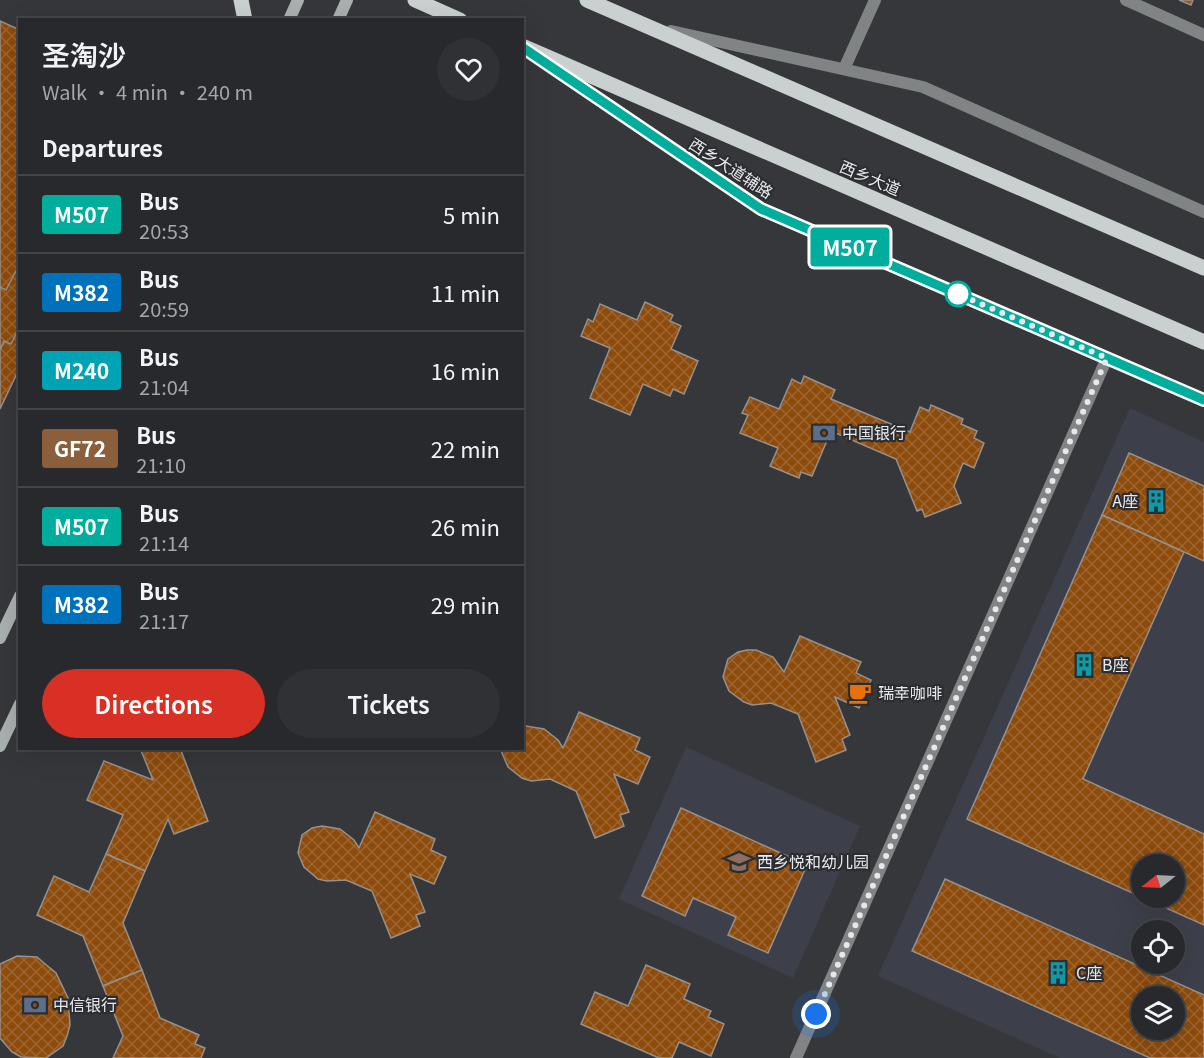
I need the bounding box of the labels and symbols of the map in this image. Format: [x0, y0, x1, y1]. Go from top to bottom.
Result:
street label: 西乡大道辅路 [685, 131, 778, 203]
street label: 西乡大道 [836, 154, 905, 201]
line badge: M507 [808, 228, 892, 266]
unlabelled marker [945, 281, 971, 307]
bank icon: 中国银行 [811, 420, 837, 446]
place label: 中国银行 [842, 420, 906, 444]
place label: A座 [1112, 488, 1138, 512]
building icon: A座 [1143, 488, 1169, 514]
building icon: B座 [1071, 652, 1097, 678]
place label: B座 [1102, 652, 1129, 676]
cafe icon: 瑞幸咖啡 [847, 680, 873, 706]
place label: 瑞幸咖啡 [878, 680, 942, 704]
school or university icon: 西乡悦和幼儿园 [726, 849, 752, 875]
place label: 西乡悦和幼儿园 [757, 849, 869, 873]
north arrow [1131, 854, 1185, 908]
building icon: C座 [1045, 960, 1071, 986]
place label: C座 [1076, 960, 1102, 984]
bank icon: 中信银行 [22, 992, 48, 1018]
place label: 中信银行 [53, 992, 117, 1016]
your location [801, 999, 831, 1029]

